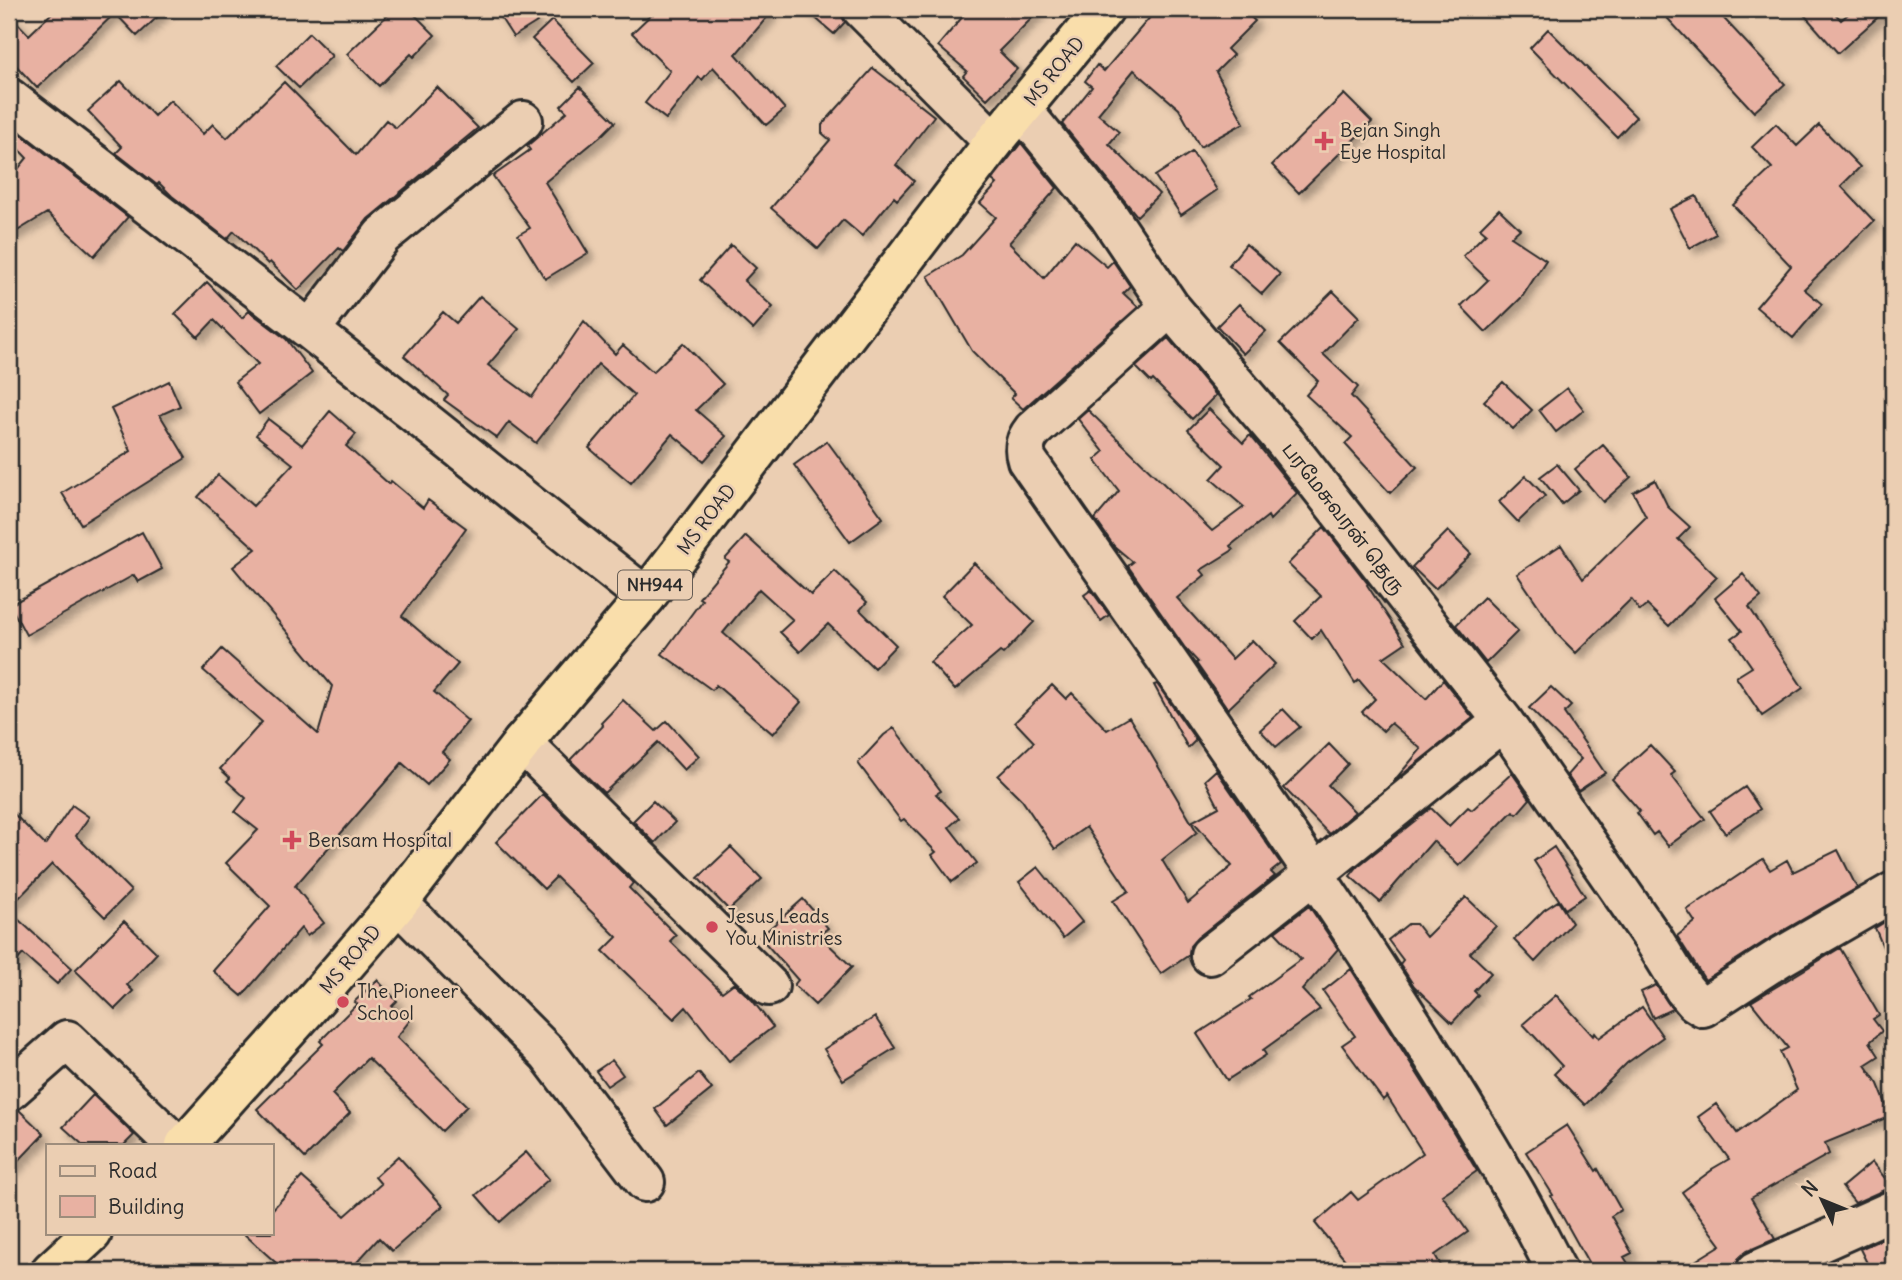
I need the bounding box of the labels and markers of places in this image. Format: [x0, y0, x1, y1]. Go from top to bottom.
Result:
place label: Bejan Singh Eye Hospital [1340, 118, 1446, 164]
marker: Bejan Singh Eye Hospital [1314, 131, 1334, 151]
place label: Bensam Hospital [308, 828, 452, 852]
marker: Bensam Hospital [282, 830, 302, 850]
place label: Jesus Leads You Ministries [726, 904, 842, 950]
marker: Jesus Leads You Ministries [704, 919, 720, 935]
place label: The Pioneer School [357, 979, 458, 1025]
marker: The Pioneer School [335, 994, 351, 1010]

